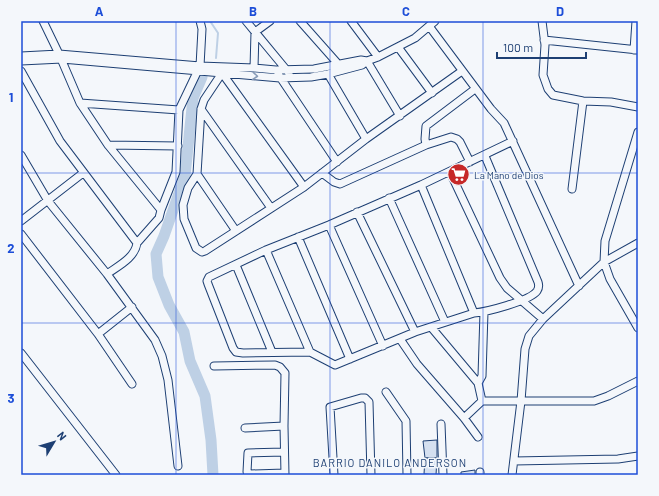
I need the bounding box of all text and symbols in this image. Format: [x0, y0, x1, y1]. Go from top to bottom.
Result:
text: A [95, 3, 104, 19]
text: B [249, 3, 257, 19]
text: C [402, 3, 410, 19]
text: D [556, 3, 564, 19]
scale bar [497, 34, 586, 60]
text: 100 m [503, 40, 533, 54]
one-way arrow [252, 71, 258, 80]
text: 1 [9, 89, 13, 105]
supermarket icon: La Mano de Dios [446, 162, 472, 188]
place label: La Mano de Dios [474, 169, 544, 181]
text: 2 [7, 240, 15, 256]
text: 3 [7, 390, 15, 406]
north arrow [34, 422, 74, 462]
text: N [55, 429, 70, 442]
district label: BARRIO DANILO ANDERSON [313, 456, 467, 469]

